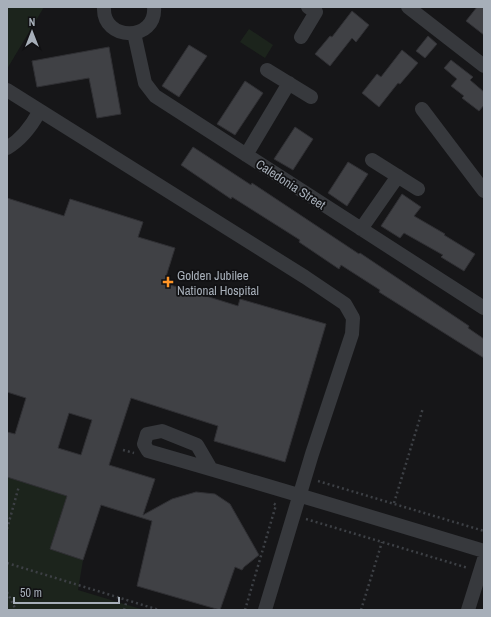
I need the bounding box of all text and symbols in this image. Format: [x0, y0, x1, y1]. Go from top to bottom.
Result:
north arrow [12, 12, 52, 52]
text: N [29, 15, 35, 29]
street label: Caledonia Street [253, 156, 329, 213]
place label: Golden Jubilee National Hospital [177, 267, 259, 299]
marker: Golden Jubilee National Hospital [162, 276, 174, 288]
scale bar [14, 579, 119, 605]
text: 50 m [20, 585, 42, 601]

